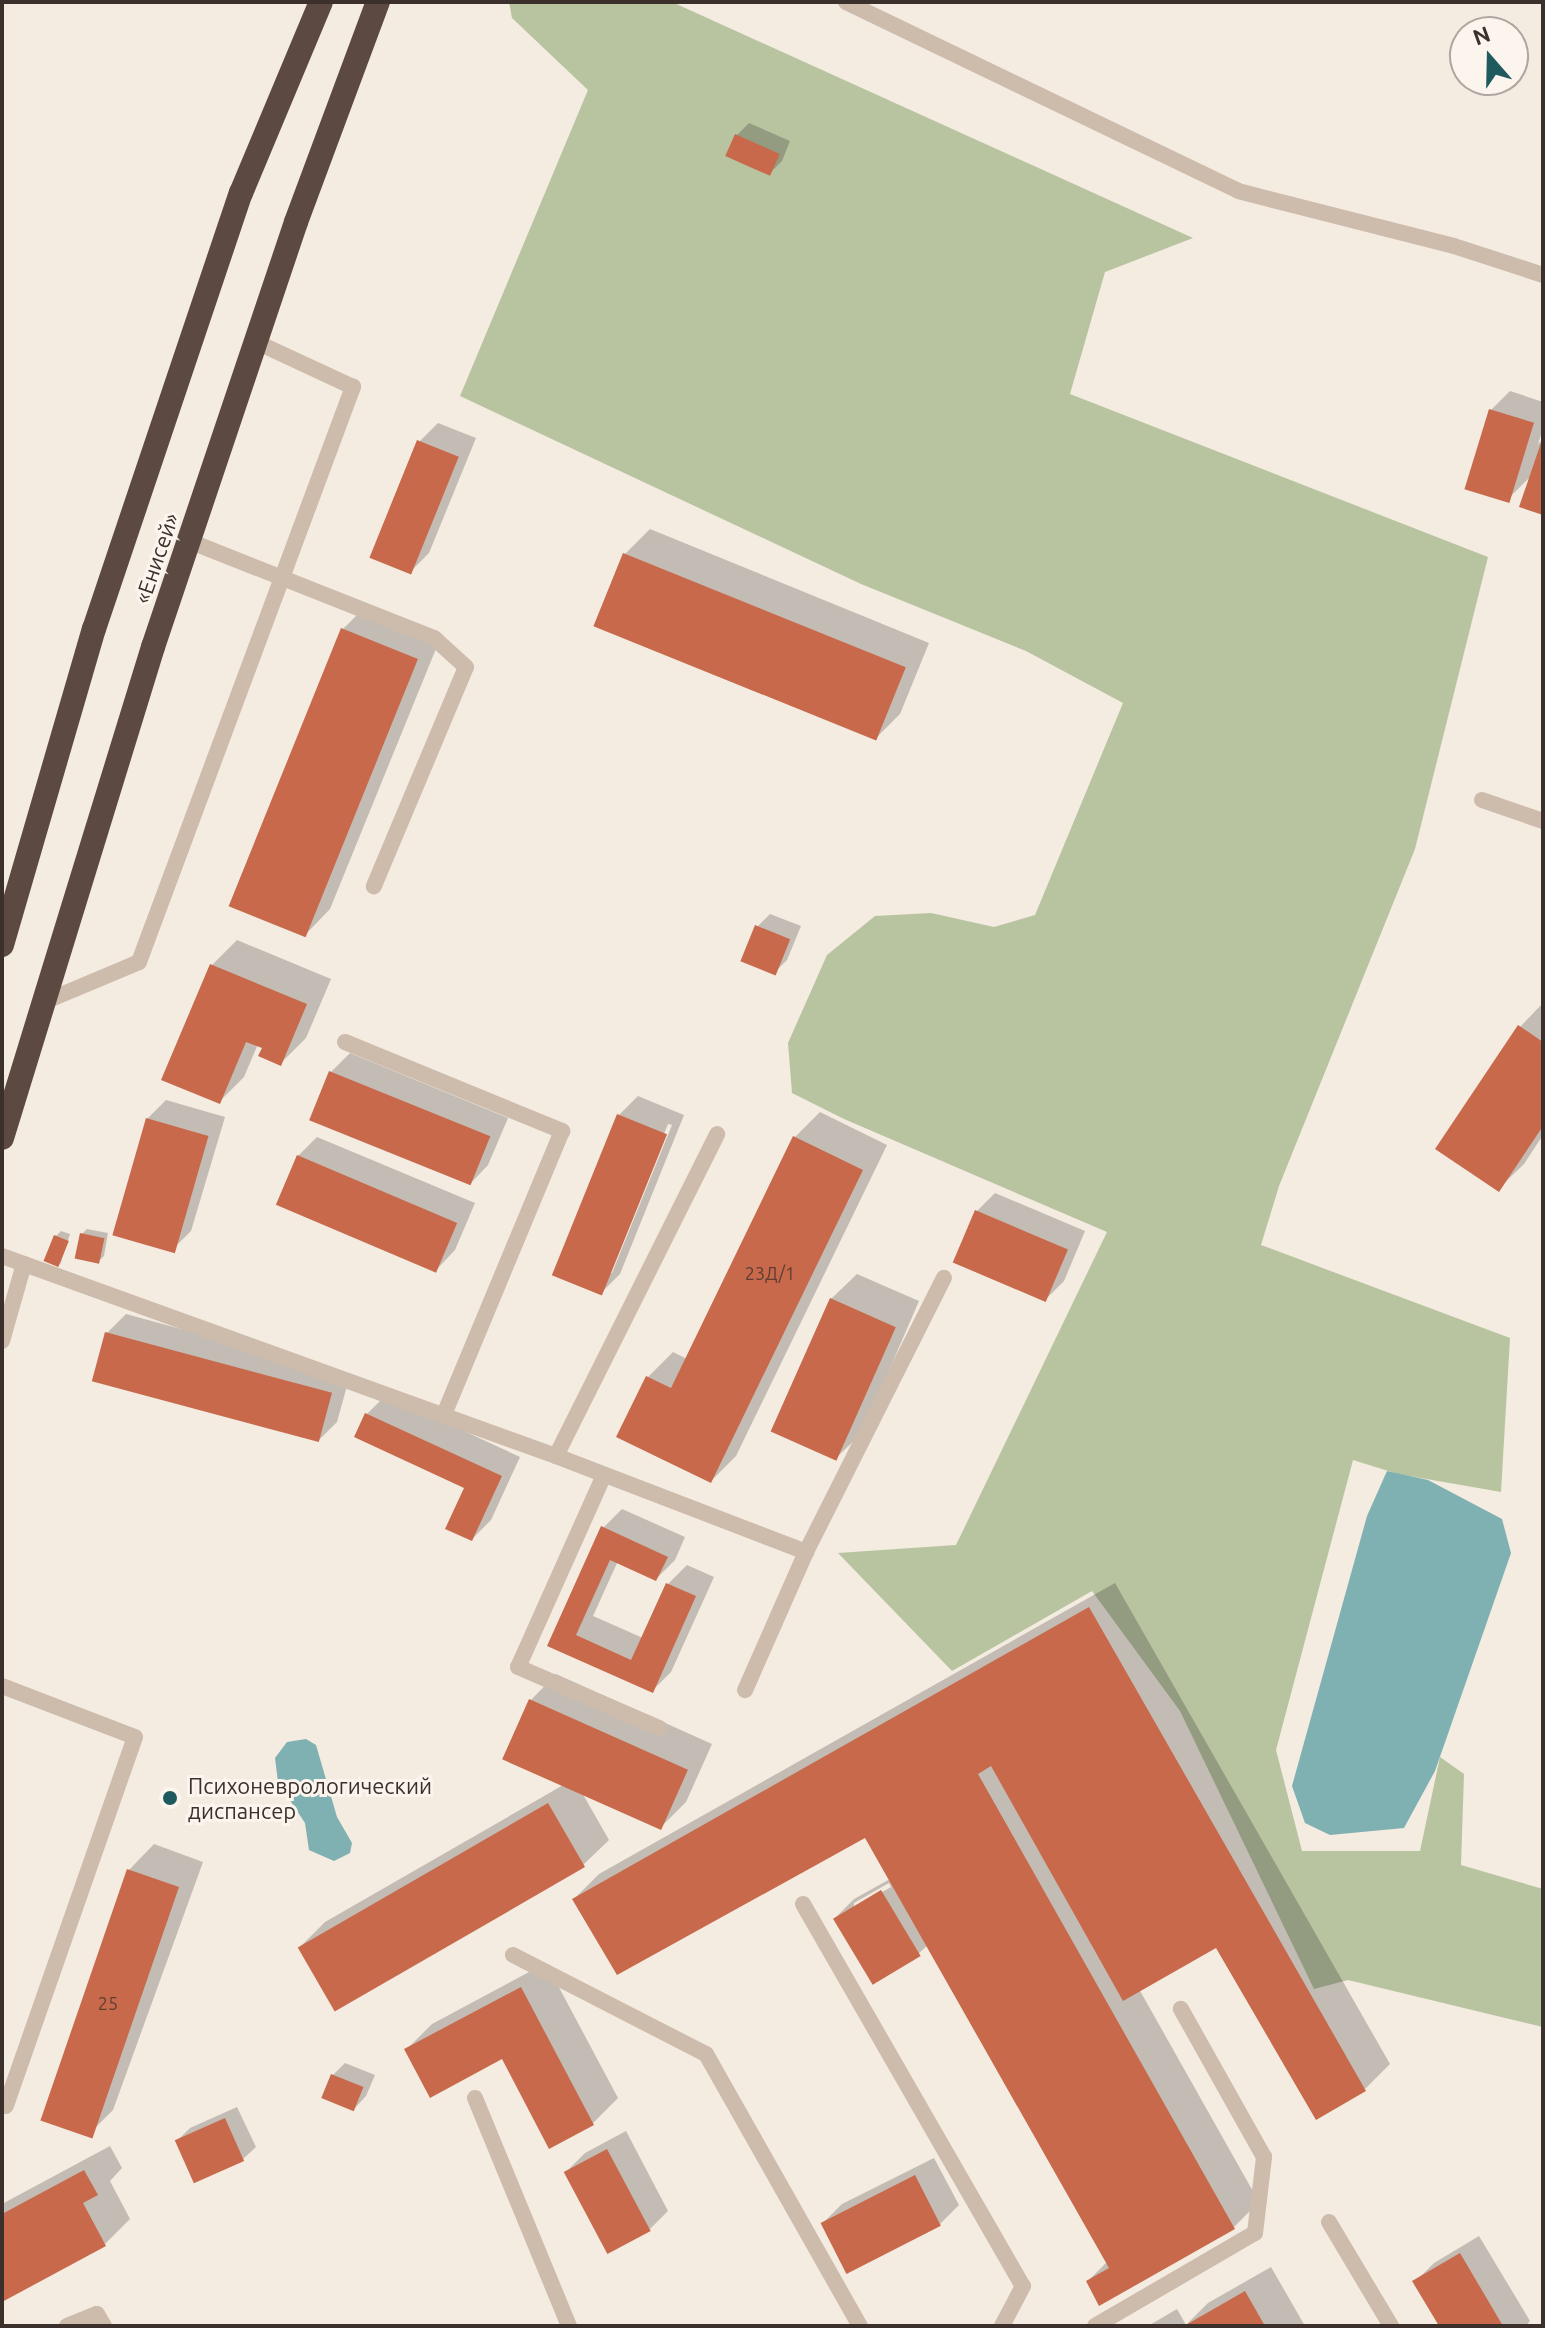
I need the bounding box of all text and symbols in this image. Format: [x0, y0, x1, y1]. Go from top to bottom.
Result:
north arrow [1449, 16, 1529, 96]
text: N [1469, 20, 1493, 49]
street label: «Енисей» [128, 509, 184, 607]
house number: 23Д/1 [745, 1262, 795, 1284]
place label: Психоневрологический диспансер [188, 1772, 432, 1824]
marker: Психоневрологический диспансер [159, 1787, 181, 1809]
house number: 25 [98, 1992, 118, 2014]

